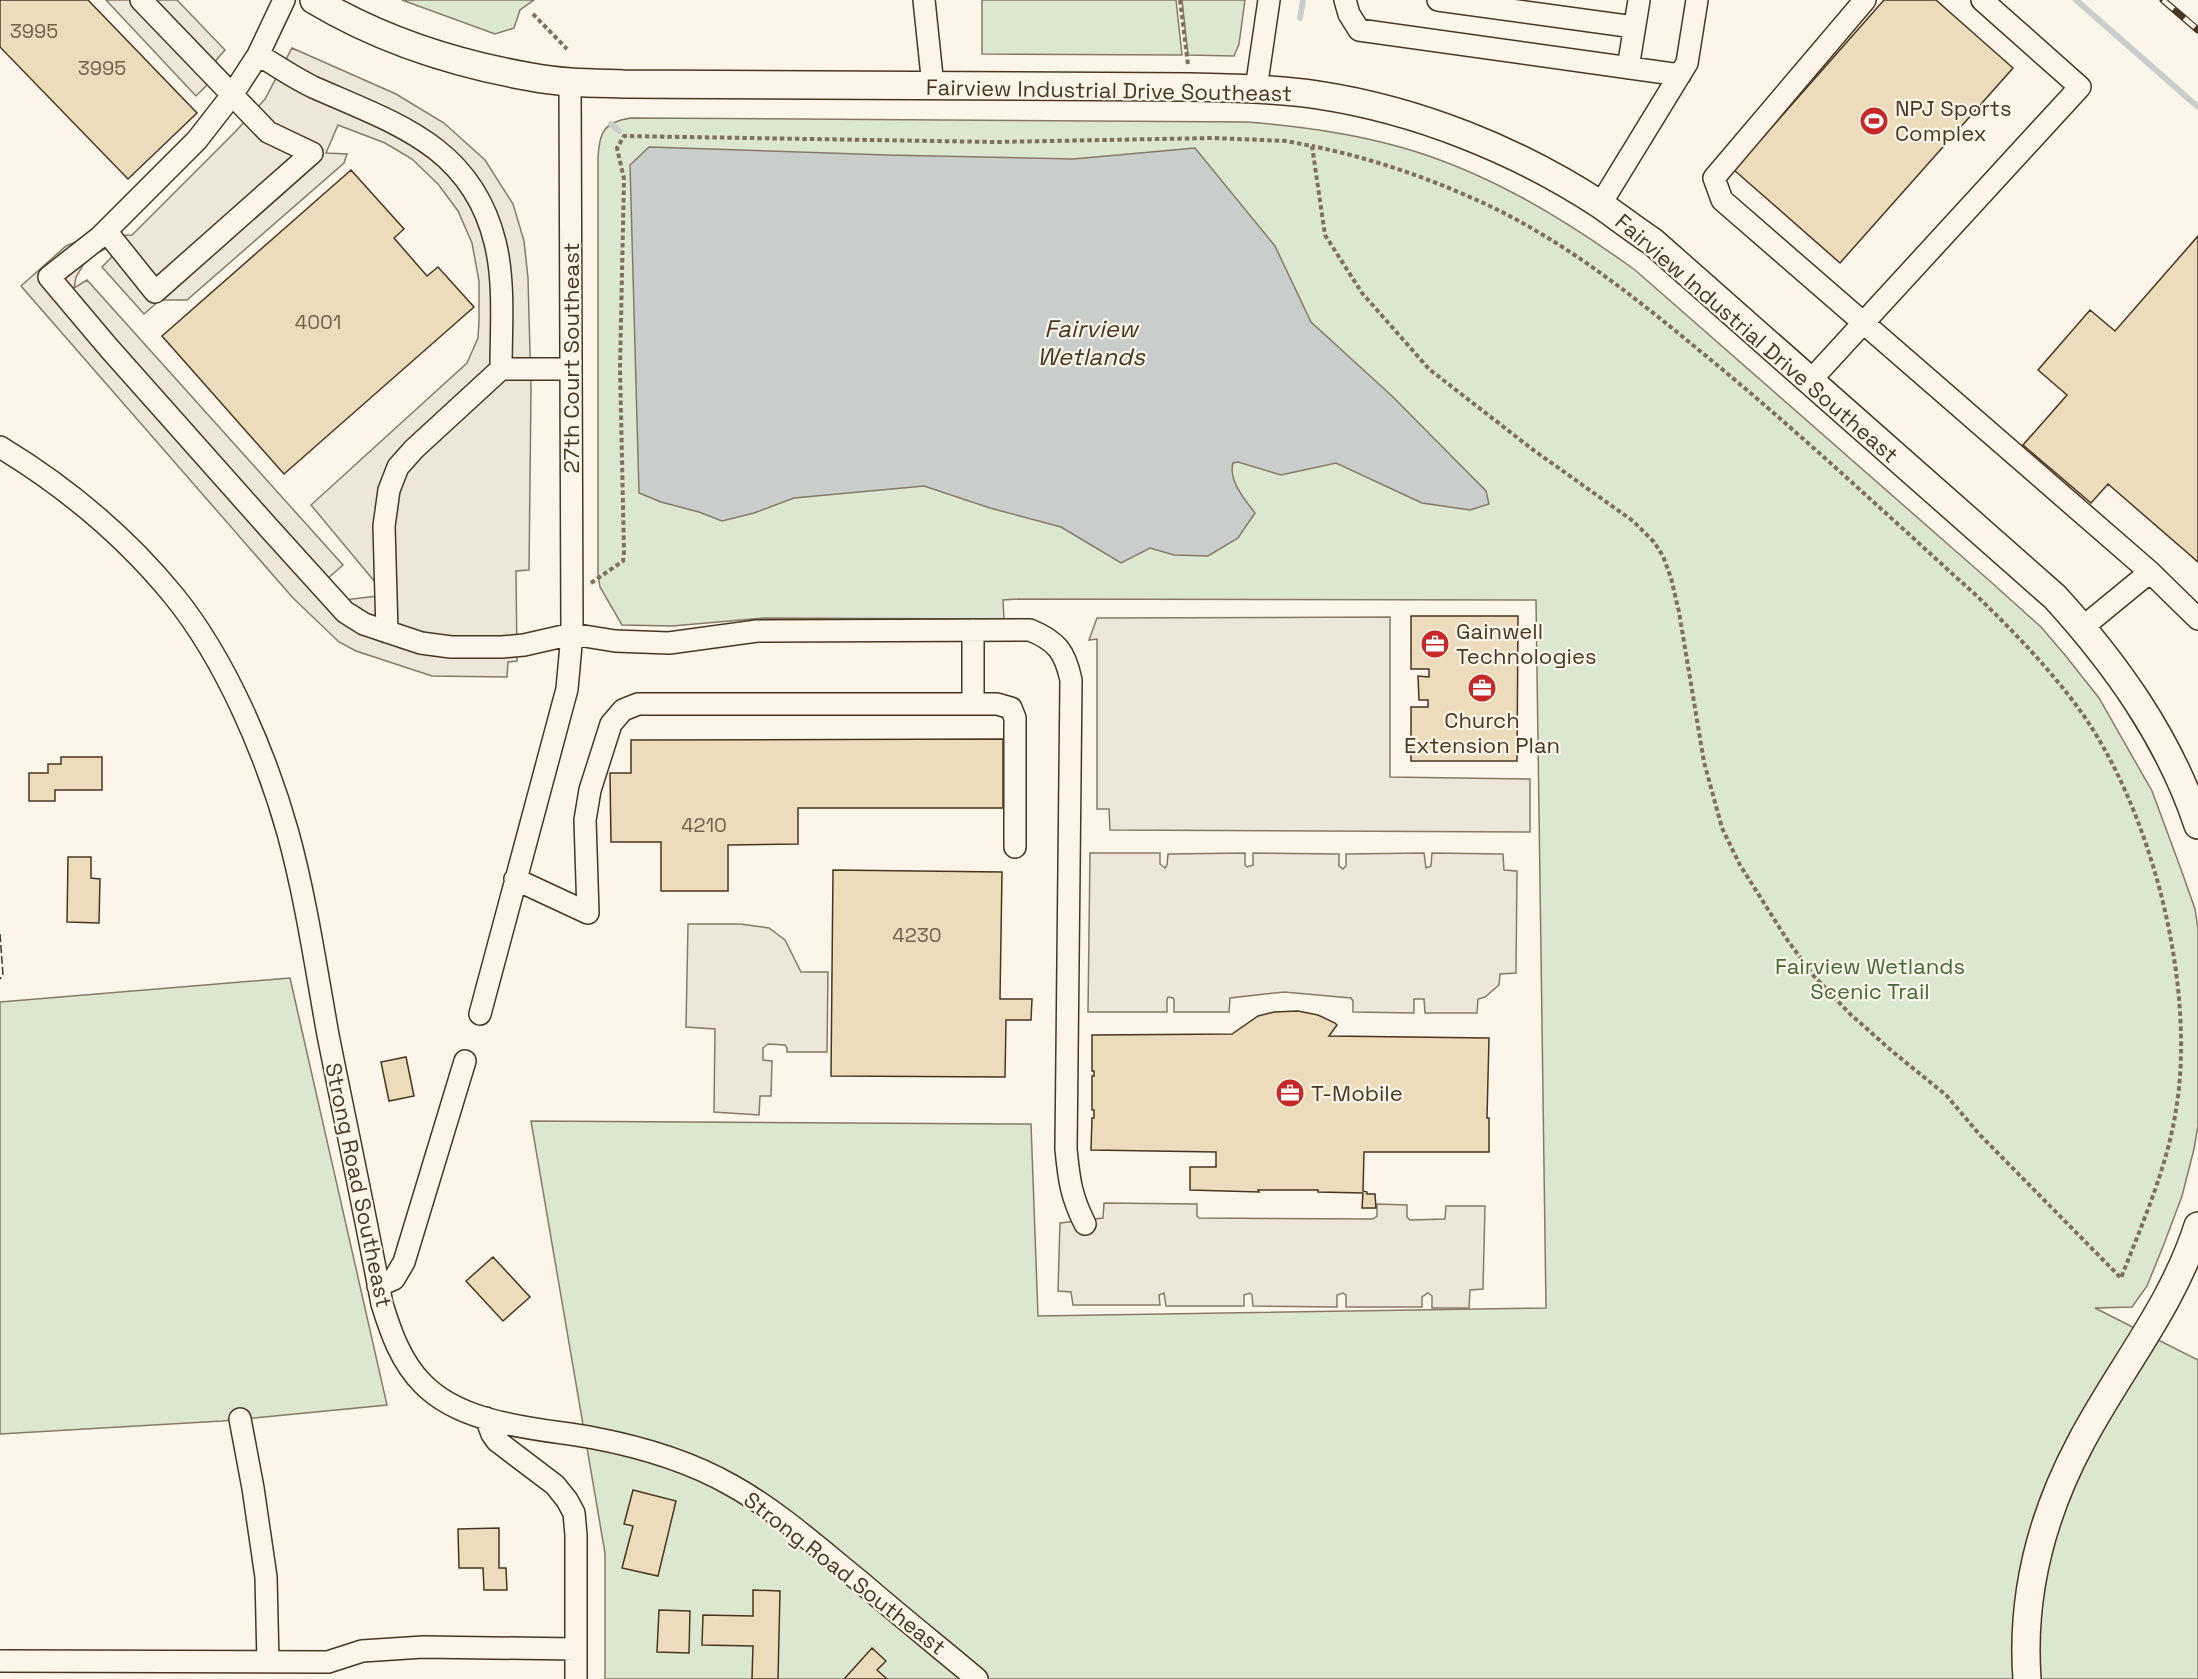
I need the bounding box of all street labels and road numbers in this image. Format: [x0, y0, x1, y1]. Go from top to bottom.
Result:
street label: Fairview Industrial Drive Southeast [926, 73, 1292, 107]
street label: Fairview Industrial Drive Southeast [1610, 207, 1904, 469]
street label: 27th Court Southeast [557, 242, 585, 474]
street label: Strong Road Southeast [319, 1060, 399, 1310]
street label: Strong Road Southeast [738, 1485, 952, 1661]

